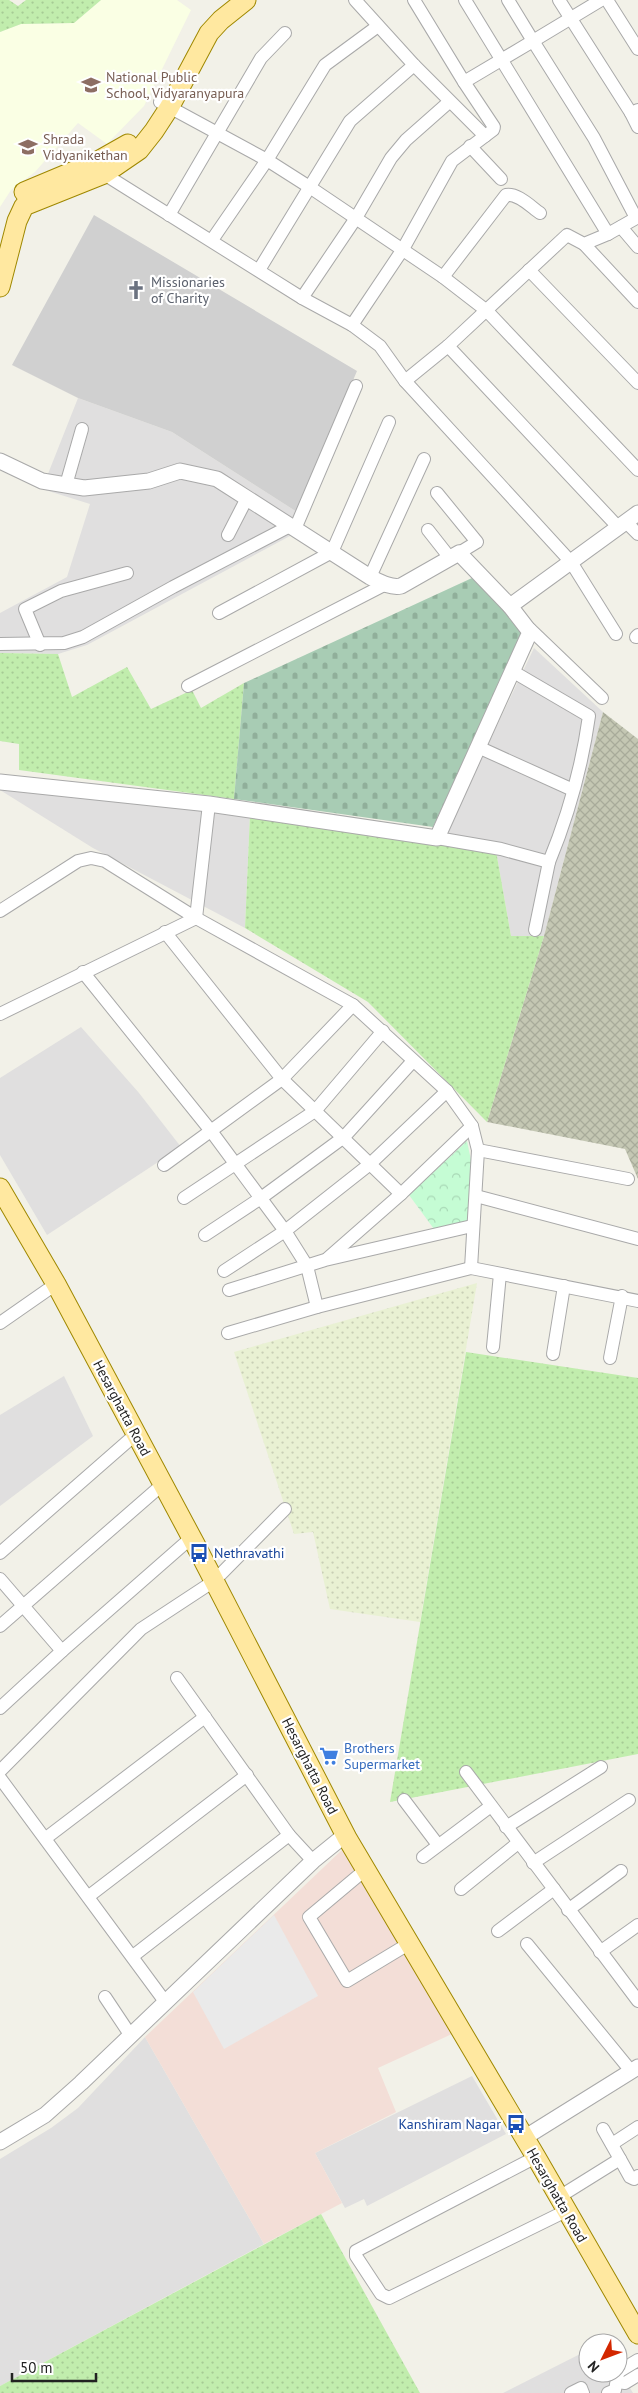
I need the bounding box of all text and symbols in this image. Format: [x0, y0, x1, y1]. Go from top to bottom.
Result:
place label: National Public School, Vidyaranyapura [106, 68, 244, 102]
school or university icon: National Public School, Vidyaranyapura [80, 74, 102, 96]
place label: Shrada Vidyanikethan [42, 130, 128, 164]
school or university icon: Shrada Vidyanikethan [17, 136, 39, 158]
place label: Missionaries of Charity [151, 273, 225, 307]
church icon: Missionaries of Charity [125, 279, 147, 301]
street label: Hesarghatta Road [89, 1357, 155, 1459]
bus stop icon: Nethravathi [188, 1542, 210, 1564]
place label: Nethravathi [214, 1544, 285, 1562]
street label: Hesarghatta Road [278, 1715, 342, 1817]
place label: Brothers Supermarket [344, 1739, 420, 1773]
supermarket icon: Brothers Supermarket [318, 1745, 340, 1767]
bus stop icon: Kanshiram Nagar [505, 2113, 527, 2135]
place label: Kanshiram Nagar [399, 2115, 501, 2133]
street label: Hesarghatta Road [523, 2145, 591, 2245]
north arrow [578, 2333, 628, 2383]
scale bar [12, 2350, 96, 2382]
text: N [584, 2357, 603, 2376]
text: 50 m [20, 2358, 53, 2377]

